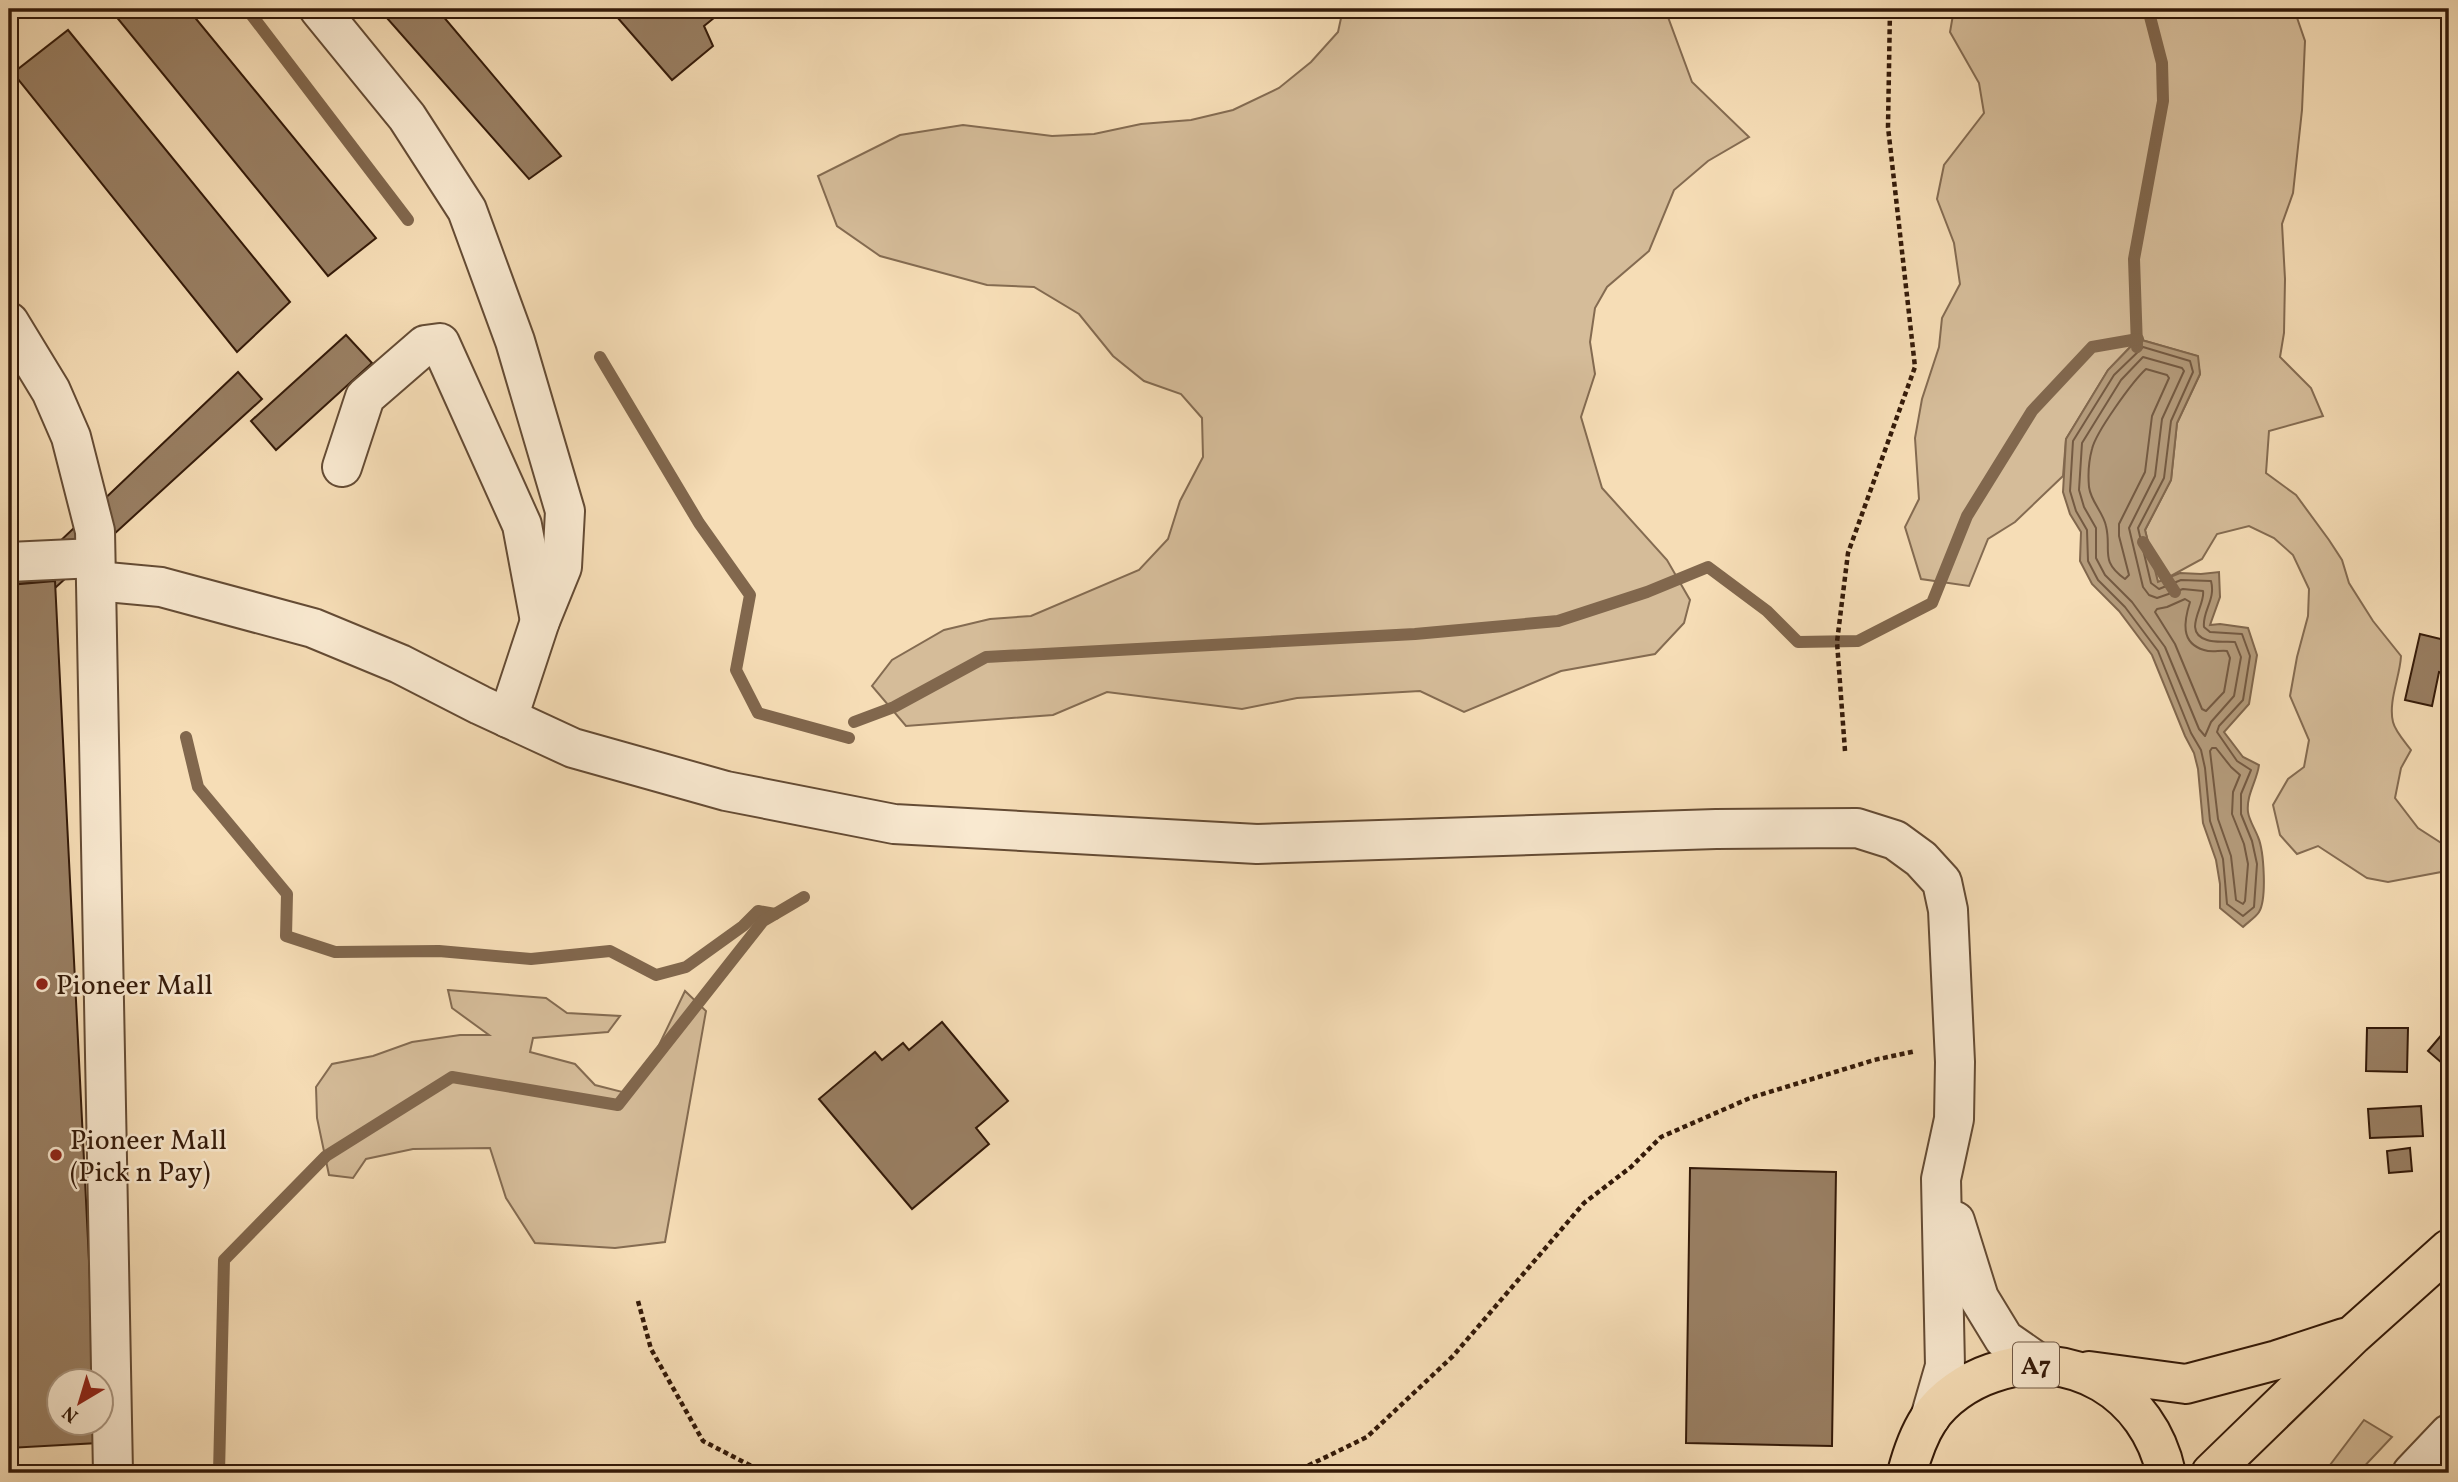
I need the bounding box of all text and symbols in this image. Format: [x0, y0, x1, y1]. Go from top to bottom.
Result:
place label: Pioneer Mall [56, 967, 213, 1006]
marker: Pioneer Mall [34, 976, 50, 992]
place label: Pioneer Mall (Pick n Pay) [70, 1122, 227, 1193]
marker: Pioneer Mall (Pick n Pay) [48, 1147, 64, 1163]
road number: A7 [2013, 1342, 2059, 1388]
north arrow [46, 1366, 116, 1436]
text: N [57, 1399, 84, 1428]

